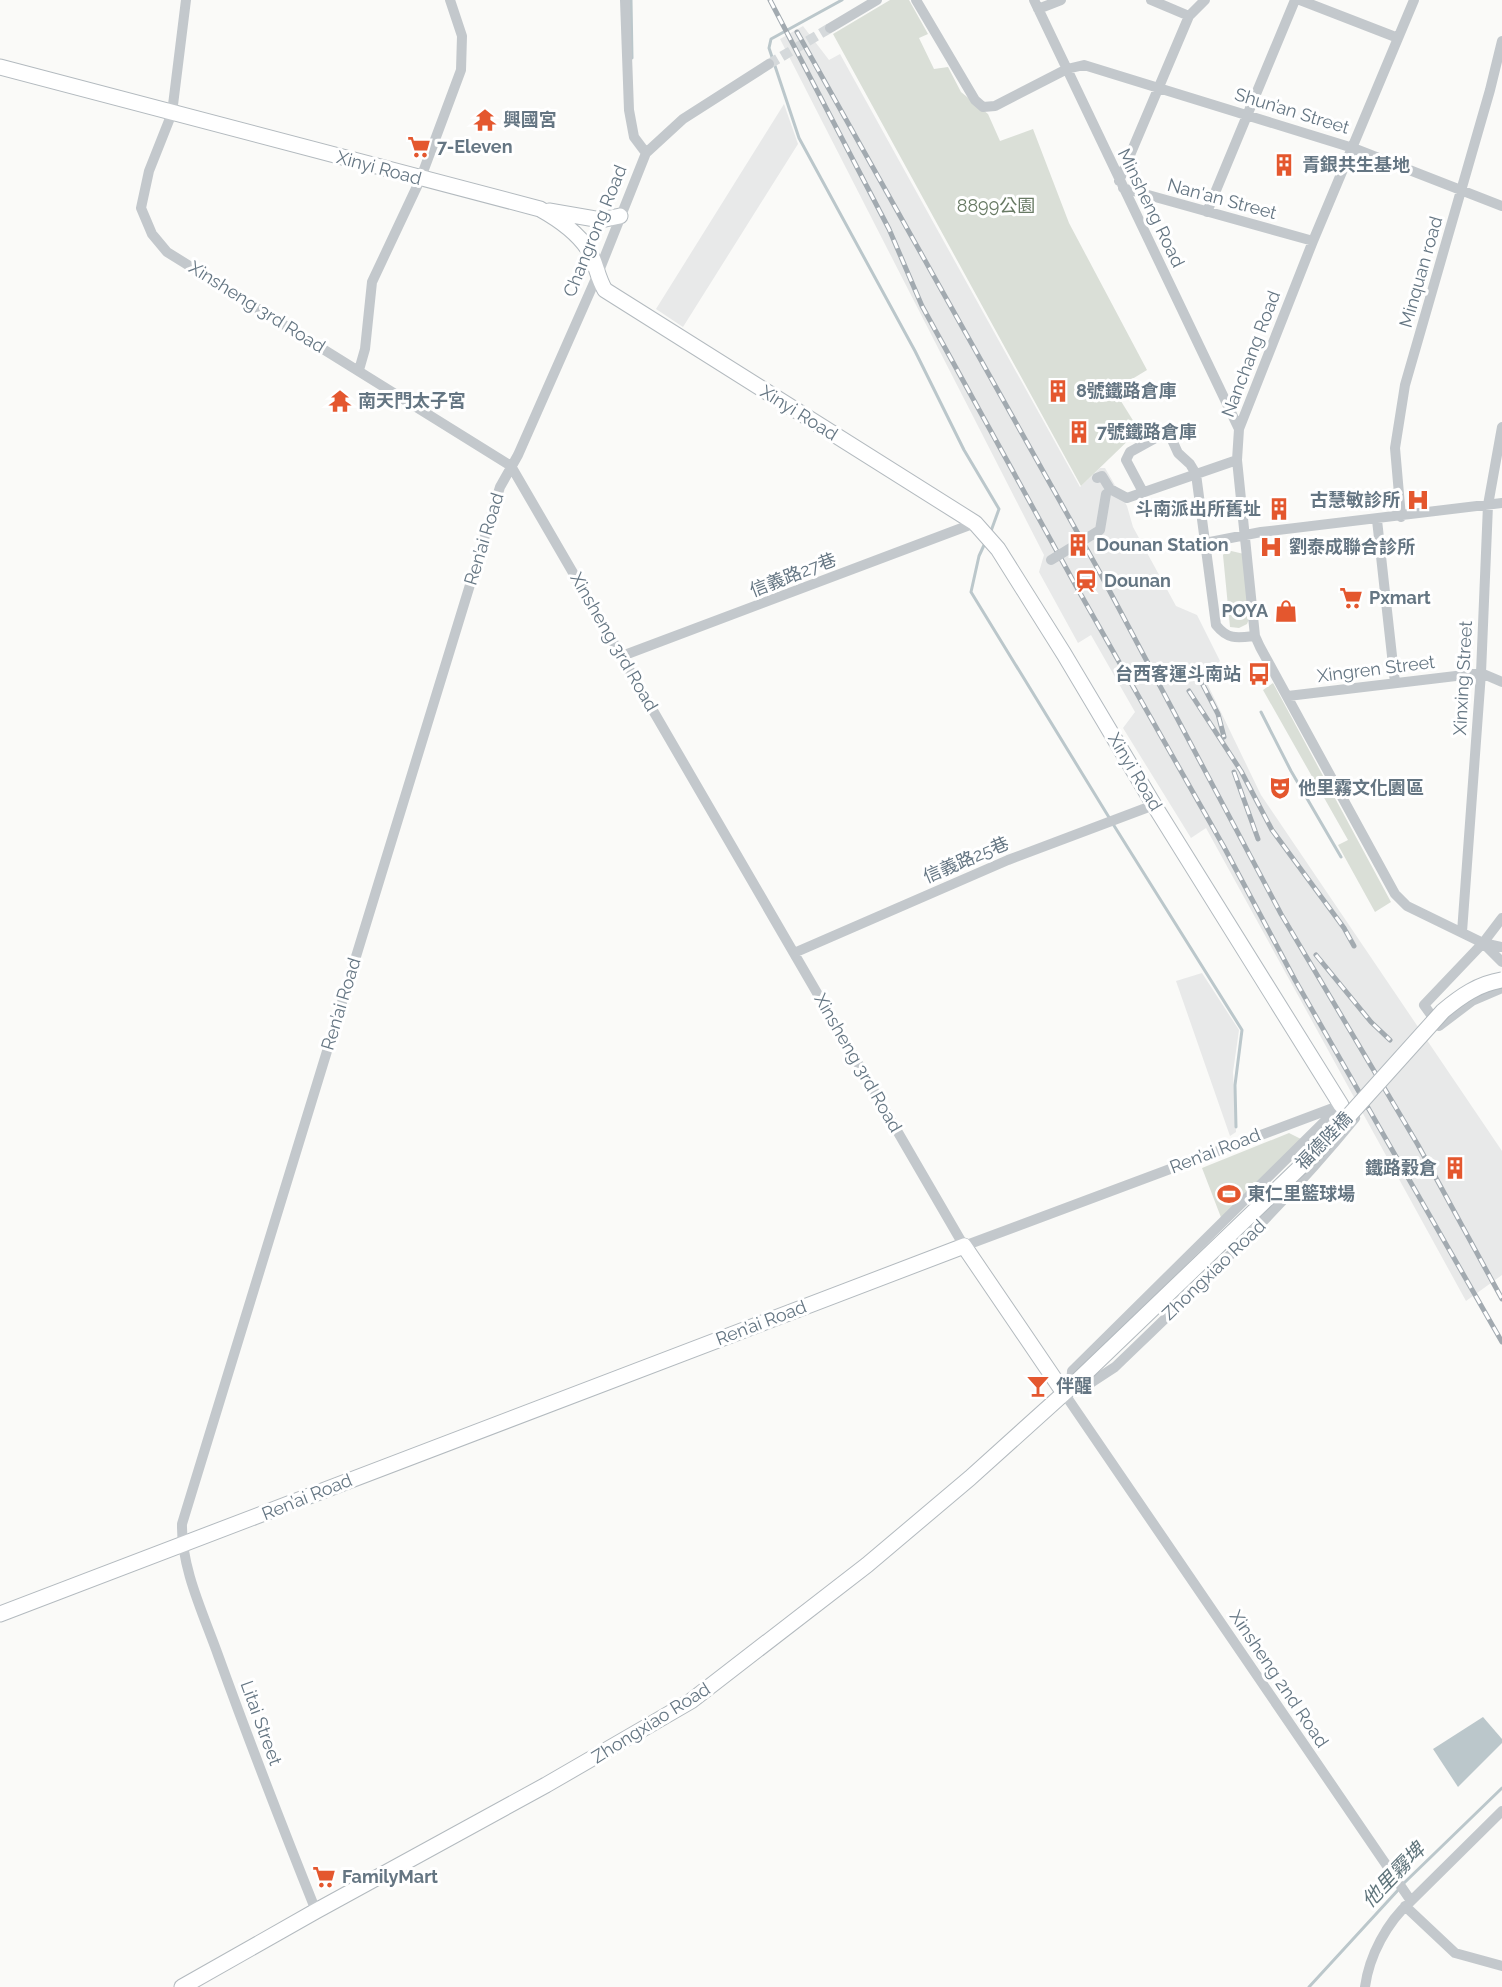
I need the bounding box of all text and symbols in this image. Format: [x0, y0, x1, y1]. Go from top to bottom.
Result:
street label: Shun’an Street [1232, 83, 1352, 138]
temple icon: 興國宮 [472, 107, 498, 133]
place label: 興國宮 [503, 109, 557, 130]
supermarket icon: 7-Eleven [406, 134, 432, 160]
place label: 7-Eleven [437, 136, 513, 157]
street label: Minsheng Road [1114, 145, 1189, 271]
street label: Xinyi Road [334, 146, 424, 189]
building icon: 青銀共生基地 [1271, 152, 1297, 178]
place label: 青銀共生基地 [1302, 154, 1410, 175]
street label: Changrong Road [559, 162, 631, 300]
street label: Nan'an Street [1165, 174, 1279, 223]
park label: 8899公園 [957, 195, 1035, 216]
street label: Minquan road [1395, 214, 1446, 330]
street label: Xinsheng 3rd Road [185, 256, 329, 357]
street label: Nanchang Road [1217, 288, 1284, 420]
building icon: 8號鐵路倉庫 [1045, 378, 1071, 404]
place label: 8號鐵路倉庫 [1076, 380, 1177, 401]
street label: Xinyi Road [757, 381, 842, 445]
temple icon: 南天門太子宮 [327, 388, 353, 414]
place label: 南天門太子宮 [358, 390, 466, 411]
building icon: 7號鐵路倉庫 [1066, 419, 1092, 445]
place label: 7號鐵路倉庫 [1097, 421, 1197, 442]
hospital icon: 古慧敏診所 [1405, 487, 1431, 513]
place label: 古慧敏診所 [1310, 489, 1400, 510]
street label: Ren’ai Road [460, 490, 508, 588]
building icon: 斗南派出所舊址 [1266, 496, 1292, 522]
place label: 斗南派出所舊址 [1135, 498, 1261, 519]
building icon: Dounan Station [1065, 532, 1091, 558]
place label: Dounan Station [1096, 534, 1229, 555]
hospital icon: 劉泰成聯合診所 [1258, 534, 1284, 560]
place label: 劉泰成聯合診所 [1289, 536, 1415, 557]
street label: 信義路27巷 [747, 548, 839, 601]
station icon: Dounan [1073, 568, 1099, 594]
street label: Xinsheng 3rd Road [566, 569, 663, 715]
place label: Dounan [1104, 570, 1171, 591]
supermarket icon: Pxmart [1338, 585, 1364, 611]
place label: Pxmart [1369, 587, 1431, 608]
shop icon: POYA [1273, 598, 1299, 624]
place label: POYA [1221, 600, 1269, 621]
street label: Xinxing Street [1449, 620, 1476, 736]
street label: Xingren Street [1316, 651, 1436, 686]
bus stop icon: 台西客運斗南站 [1246, 661, 1272, 687]
place label: 台西客運斗南站 [1115, 663, 1241, 684]
street label: Xinyi Road [1104, 729, 1167, 814]
theatre icon: 他里霧文化園區 [1267, 775, 1293, 801]
place label: 他里霧文化園區 [1298, 777, 1424, 798]
street label: 信義路25巷 [920, 832, 1012, 887]
street label: Ren’ai Road [317, 955, 365, 1053]
street label: Xinsheng 3rd Road [810, 990, 907, 1136]
street label: 福德陸橋 [1291, 1107, 1356, 1174]
street label: Ren’ai Road [1167, 1124, 1263, 1177]
building icon: 鐵路穀倉 [1442, 1155, 1468, 1181]
place label: 鐵路穀倉 [1365, 1157, 1437, 1178]
sports icon: 東仁里籃球場 [1216, 1181, 1242, 1207]
place label: 東仁里籃球場 [1247, 1183, 1355, 1204]
street label: Zhongxiao Road [1158, 1215, 1270, 1324]
street label: Ren’ai Road [713, 1296, 809, 1349]
bar icon: 伴醒 [1025, 1373, 1051, 1399]
place label: 伴醒 [1056, 1375, 1092, 1396]
street label: Ren’ai Road [259, 1469, 355, 1524]
street label: Xinsheng 2nd Road [1226, 1606, 1333, 1751]
street label: Litai Street [236, 1678, 287, 1768]
street label: Zhongxiao Road [588, 1678, 714, 1767]
water label: 他里霧埤 [1357, 1836, 1431, 1912]
supermarket icon: FamilyMart [311, 1864, 337, 1890]
place label: FamilyMart [342, 1866, 438, 1887]

